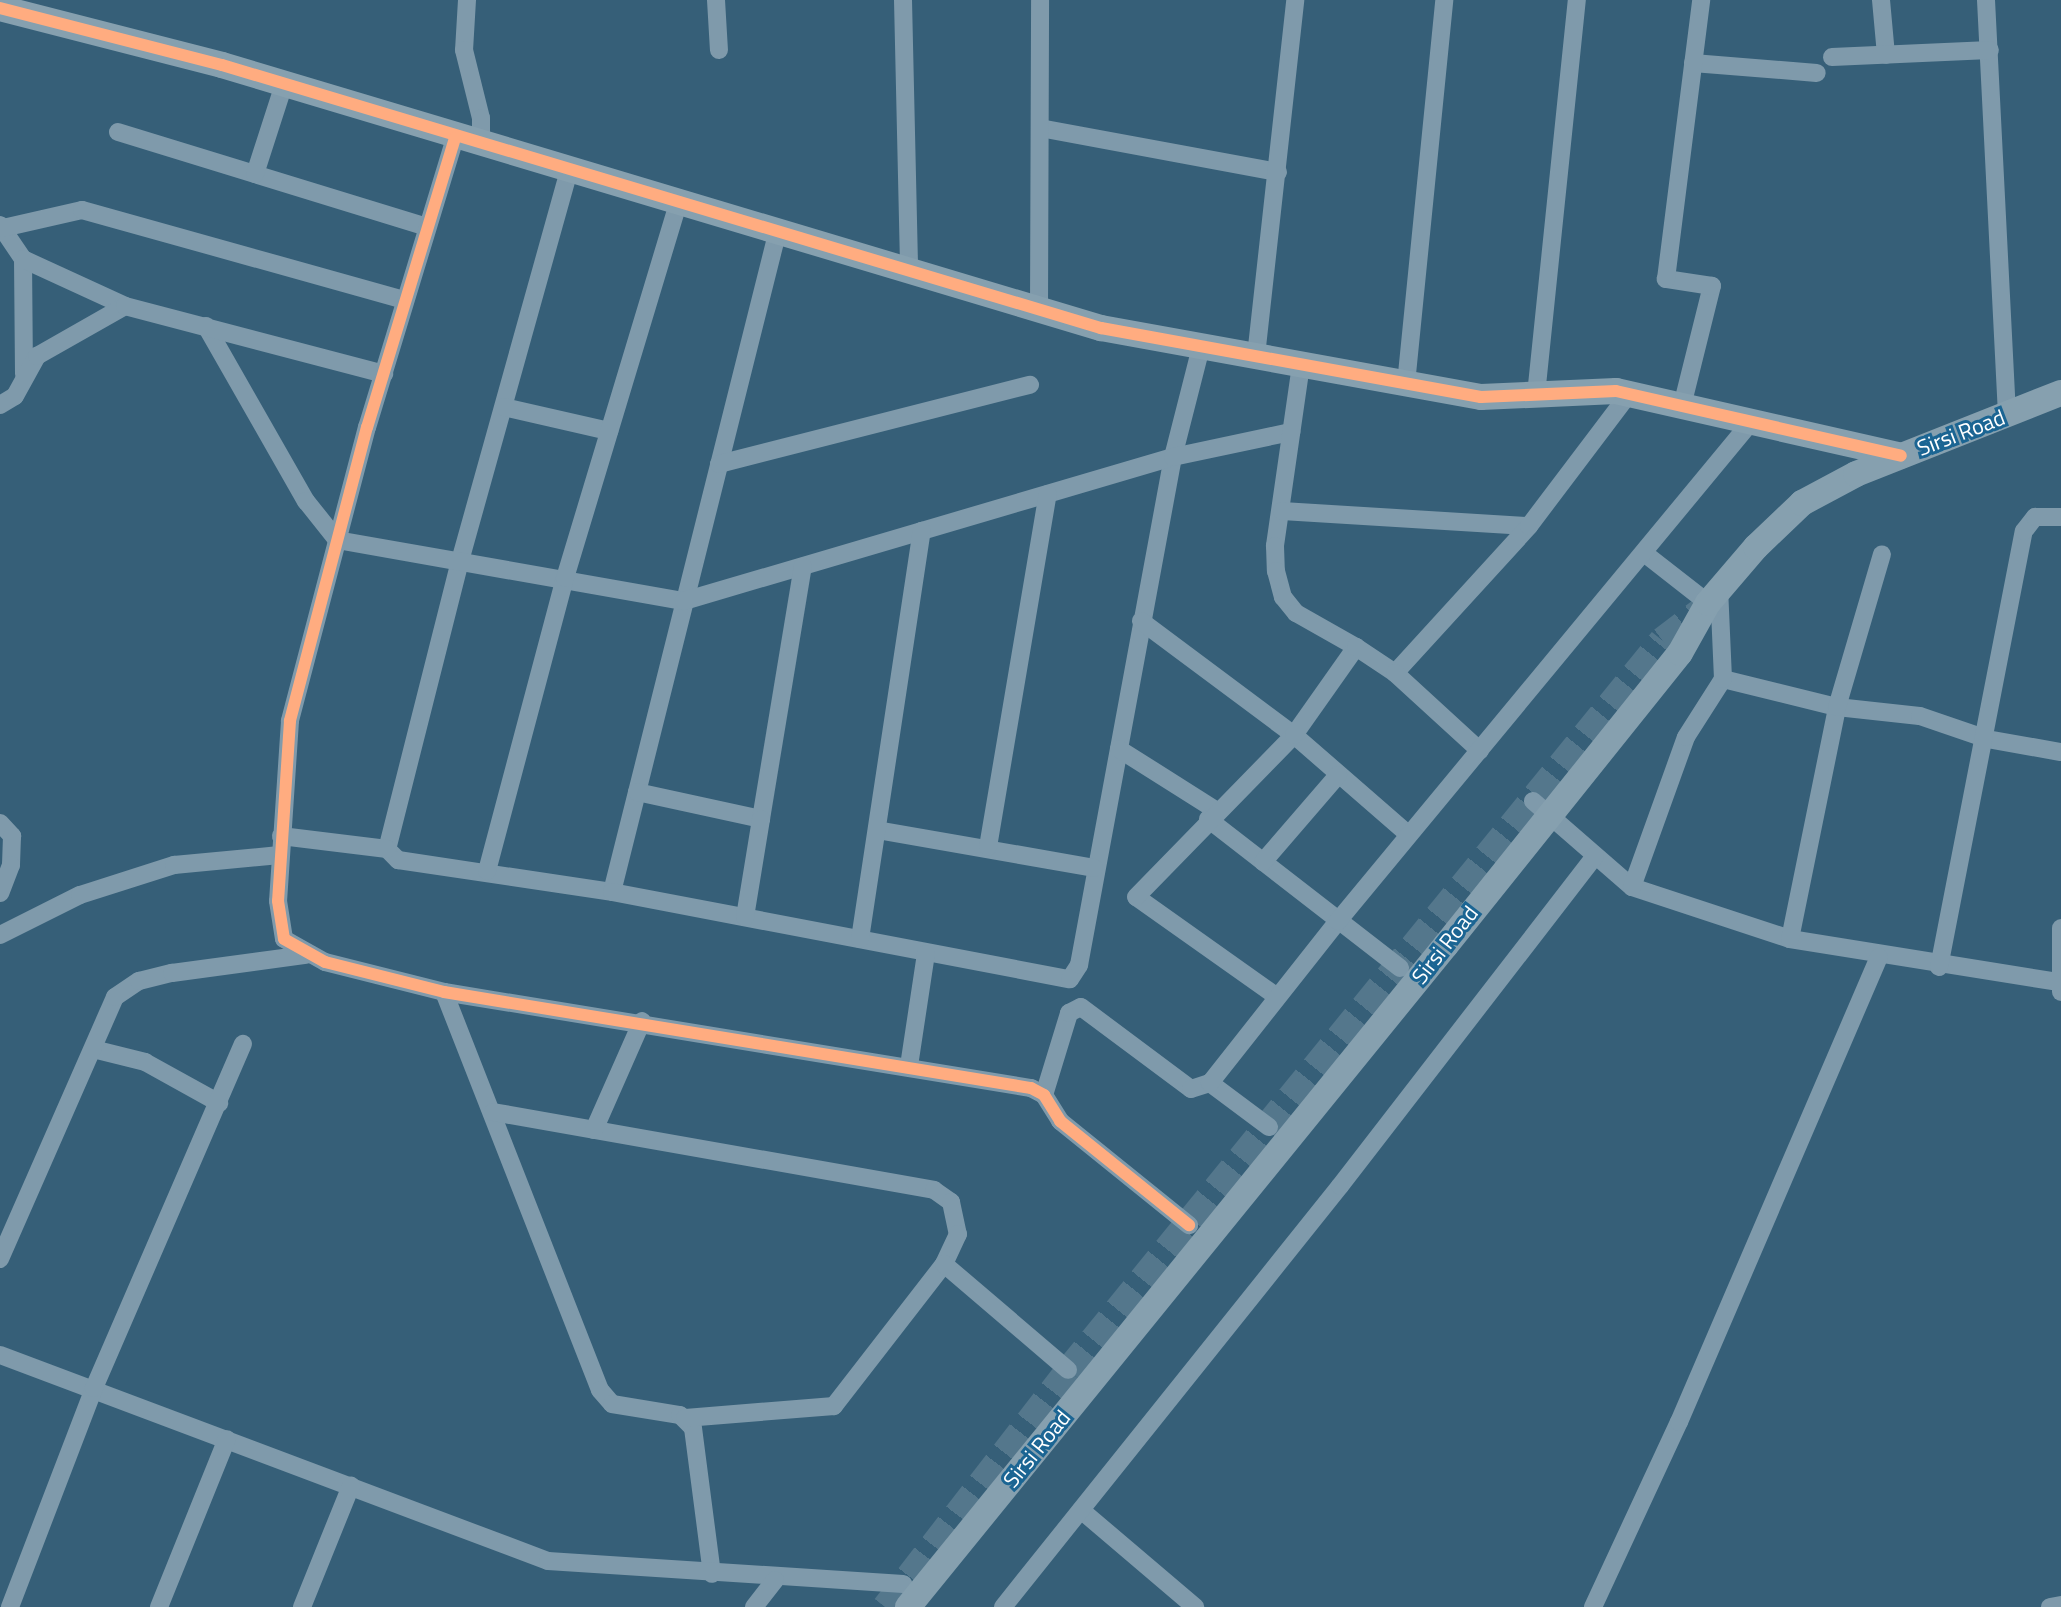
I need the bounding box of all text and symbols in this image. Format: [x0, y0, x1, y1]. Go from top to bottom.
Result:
street label: Sirsi Road [1913, 404, 2009, 462]
street label: Sirsi Road [1406, 901, 1484, 989]
street label: Sirsi Road [998, 1405, 1076, 1493]

